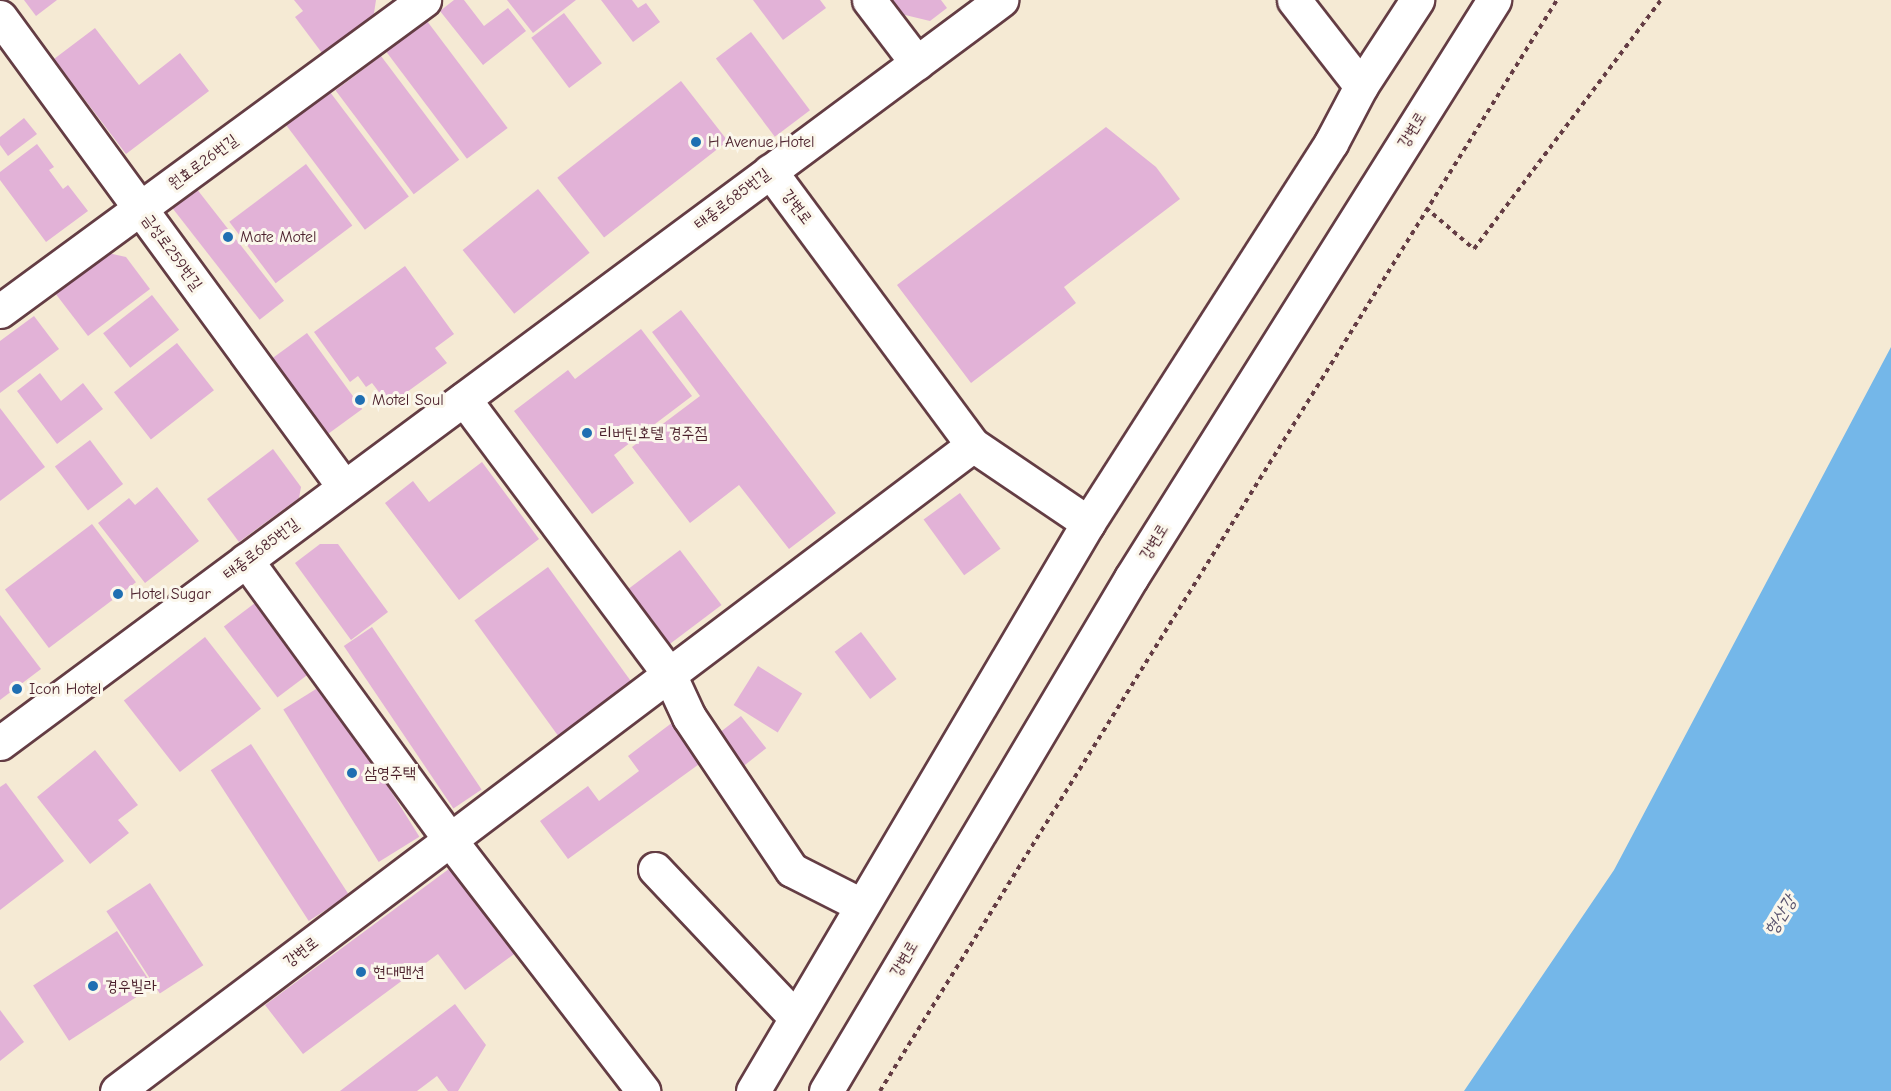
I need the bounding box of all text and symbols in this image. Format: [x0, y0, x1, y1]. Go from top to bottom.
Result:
street label: 강변로 [1394, 109, 1430, 151]
street label: 원효로26번길 [164, 130, 242, 194]
place label: H Avenue Hotel [708, 132, 814, 152]
marker: H Avenue Hotel [689, 135, 703, 149]
street label: 태종로685번길 [690, 164, 774, 234]
street label: 강변로 [778, 186, 816, 228]
street label: 금성로259번길 [138, 210, 206, 294]
place label: Mate Motel [240, 227, 316, 247]
marker: Mate Motel [221, 230, 235, 244]
place label: Motel Soul [372, 390, 444, 410]
marker: Motel Soul [353, 393, 367, 407]
place label: 리버틴호텔 경주점 [599, 423, 707, 443]
marker: 리버틴호텔 경주점 [580, 426, 594, 440]
street label: 태종로685번길 [219, 514, 303, 584]
street label: 강변로 [1136, 521, 1172, 563]
place label: Hotel Sugar [130, 584, 211, 604]
marker: Hotel Sugar [111, 587, 125, 601]
place label: Icon Hotel [29, 679, 101, 699]
marker: Icon Hotel [10, 682, 24, 696]
place label: 삼영주택 [364, 763, 416, 783]
marker: 삼영주택 [345, 766, 359, 780]
water label: 형산강 [1760, 892, 1802, 940]
street label: 강변로 [280, 933, 322, 971]
street label: 강변로 [886, 938, 922, 980]
place label: 현대맨션 [373, 962, 424, 982]
marker: 현대맨션 [354, 965, 368, 979]
place label: 경우빌라 [105, 976, 156, 996]
marker: 경우빌라 [86, 979, 100, 993]

